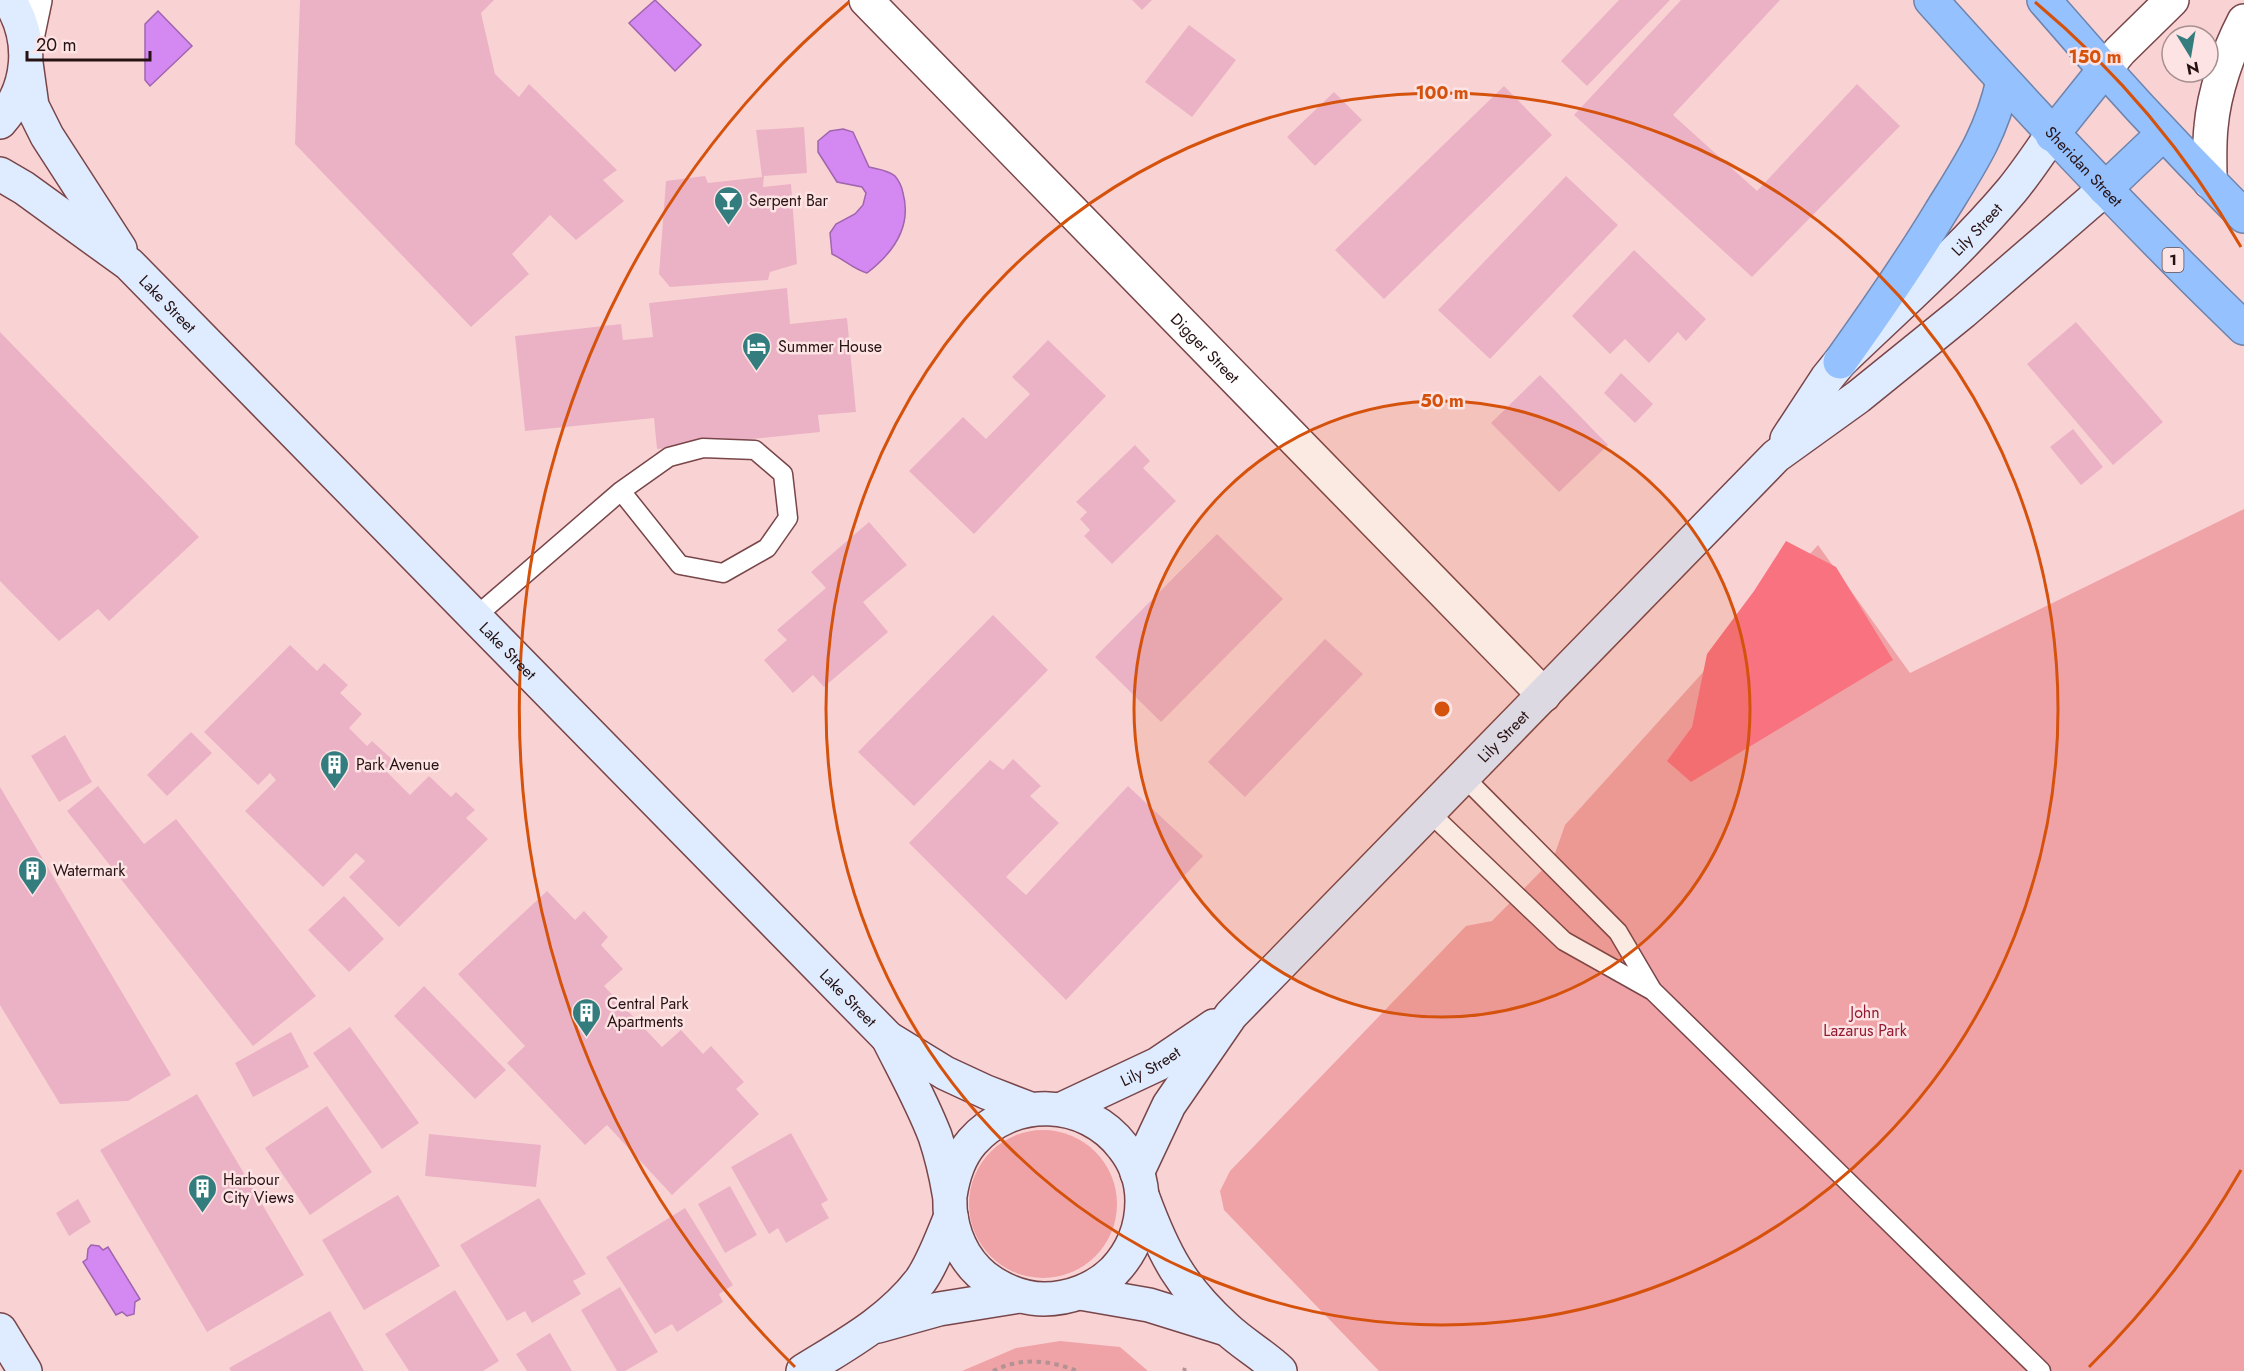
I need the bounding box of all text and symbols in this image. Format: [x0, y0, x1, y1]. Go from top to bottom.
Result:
scale bar [27, 24, 150, 62]
north arrow [2160, 24, 2220, 84]
text: 20 m [36, 32, 76, 58]
text: 150 m [2069, 44, 2121, 70]
text: N [2184, 56, 2201, 81]
text: 100 m [1415, 80, 1469, 106]
street label: Sheridan Street [2040, 121, 2128, 212]
bar icon: Serpent Bar [712, 184, 744, 226]
place label: Serpent Bar [749, 189, 829, 212]
street label: Lily Street [1946, 198, 2007, 261]
road number: 1 [2162, 248, 2184, 272]
street label: Lake Street [134, 270, 202, 338]
street label: Digger Street [1166, 308, 1245, 388]
hotel icon: Summer House [741, 330, 773, 372]
place label: Summer House [778, 335, 882, 358]
text: 50 m [1420, 388, 1464, 414]
street label: Lake Street [474, 617, 542, 685]
centre of rings [1432, 699, 1452, 719]
street label: Lily Street [1472, 705, 1534, 767]
building icon: Park Avenue [319, 748, 351, 790]
place label: Park Avenue [356, 753, 439, 776]
building icon: Watermark [16, 854, 48, 896]
place label: Watermark [53, 859, 126, 882]
street label: Lake Street [815, 964, 882, 1032]
place label: Central Park Apartments [607, 992, 690, 1033]
building icon: Central Park Apartments [570, 996, 602, 1038]
park label: John Lazarus Park [1823, 1001, 1908, 1042]
street label: Lily Street [1116, 1041, 1185, 1092]
place label: Harbour City Views [223, 1168, 294, 1209]
building icon: Harbour City Views [186, 1172, 218, 1214]

